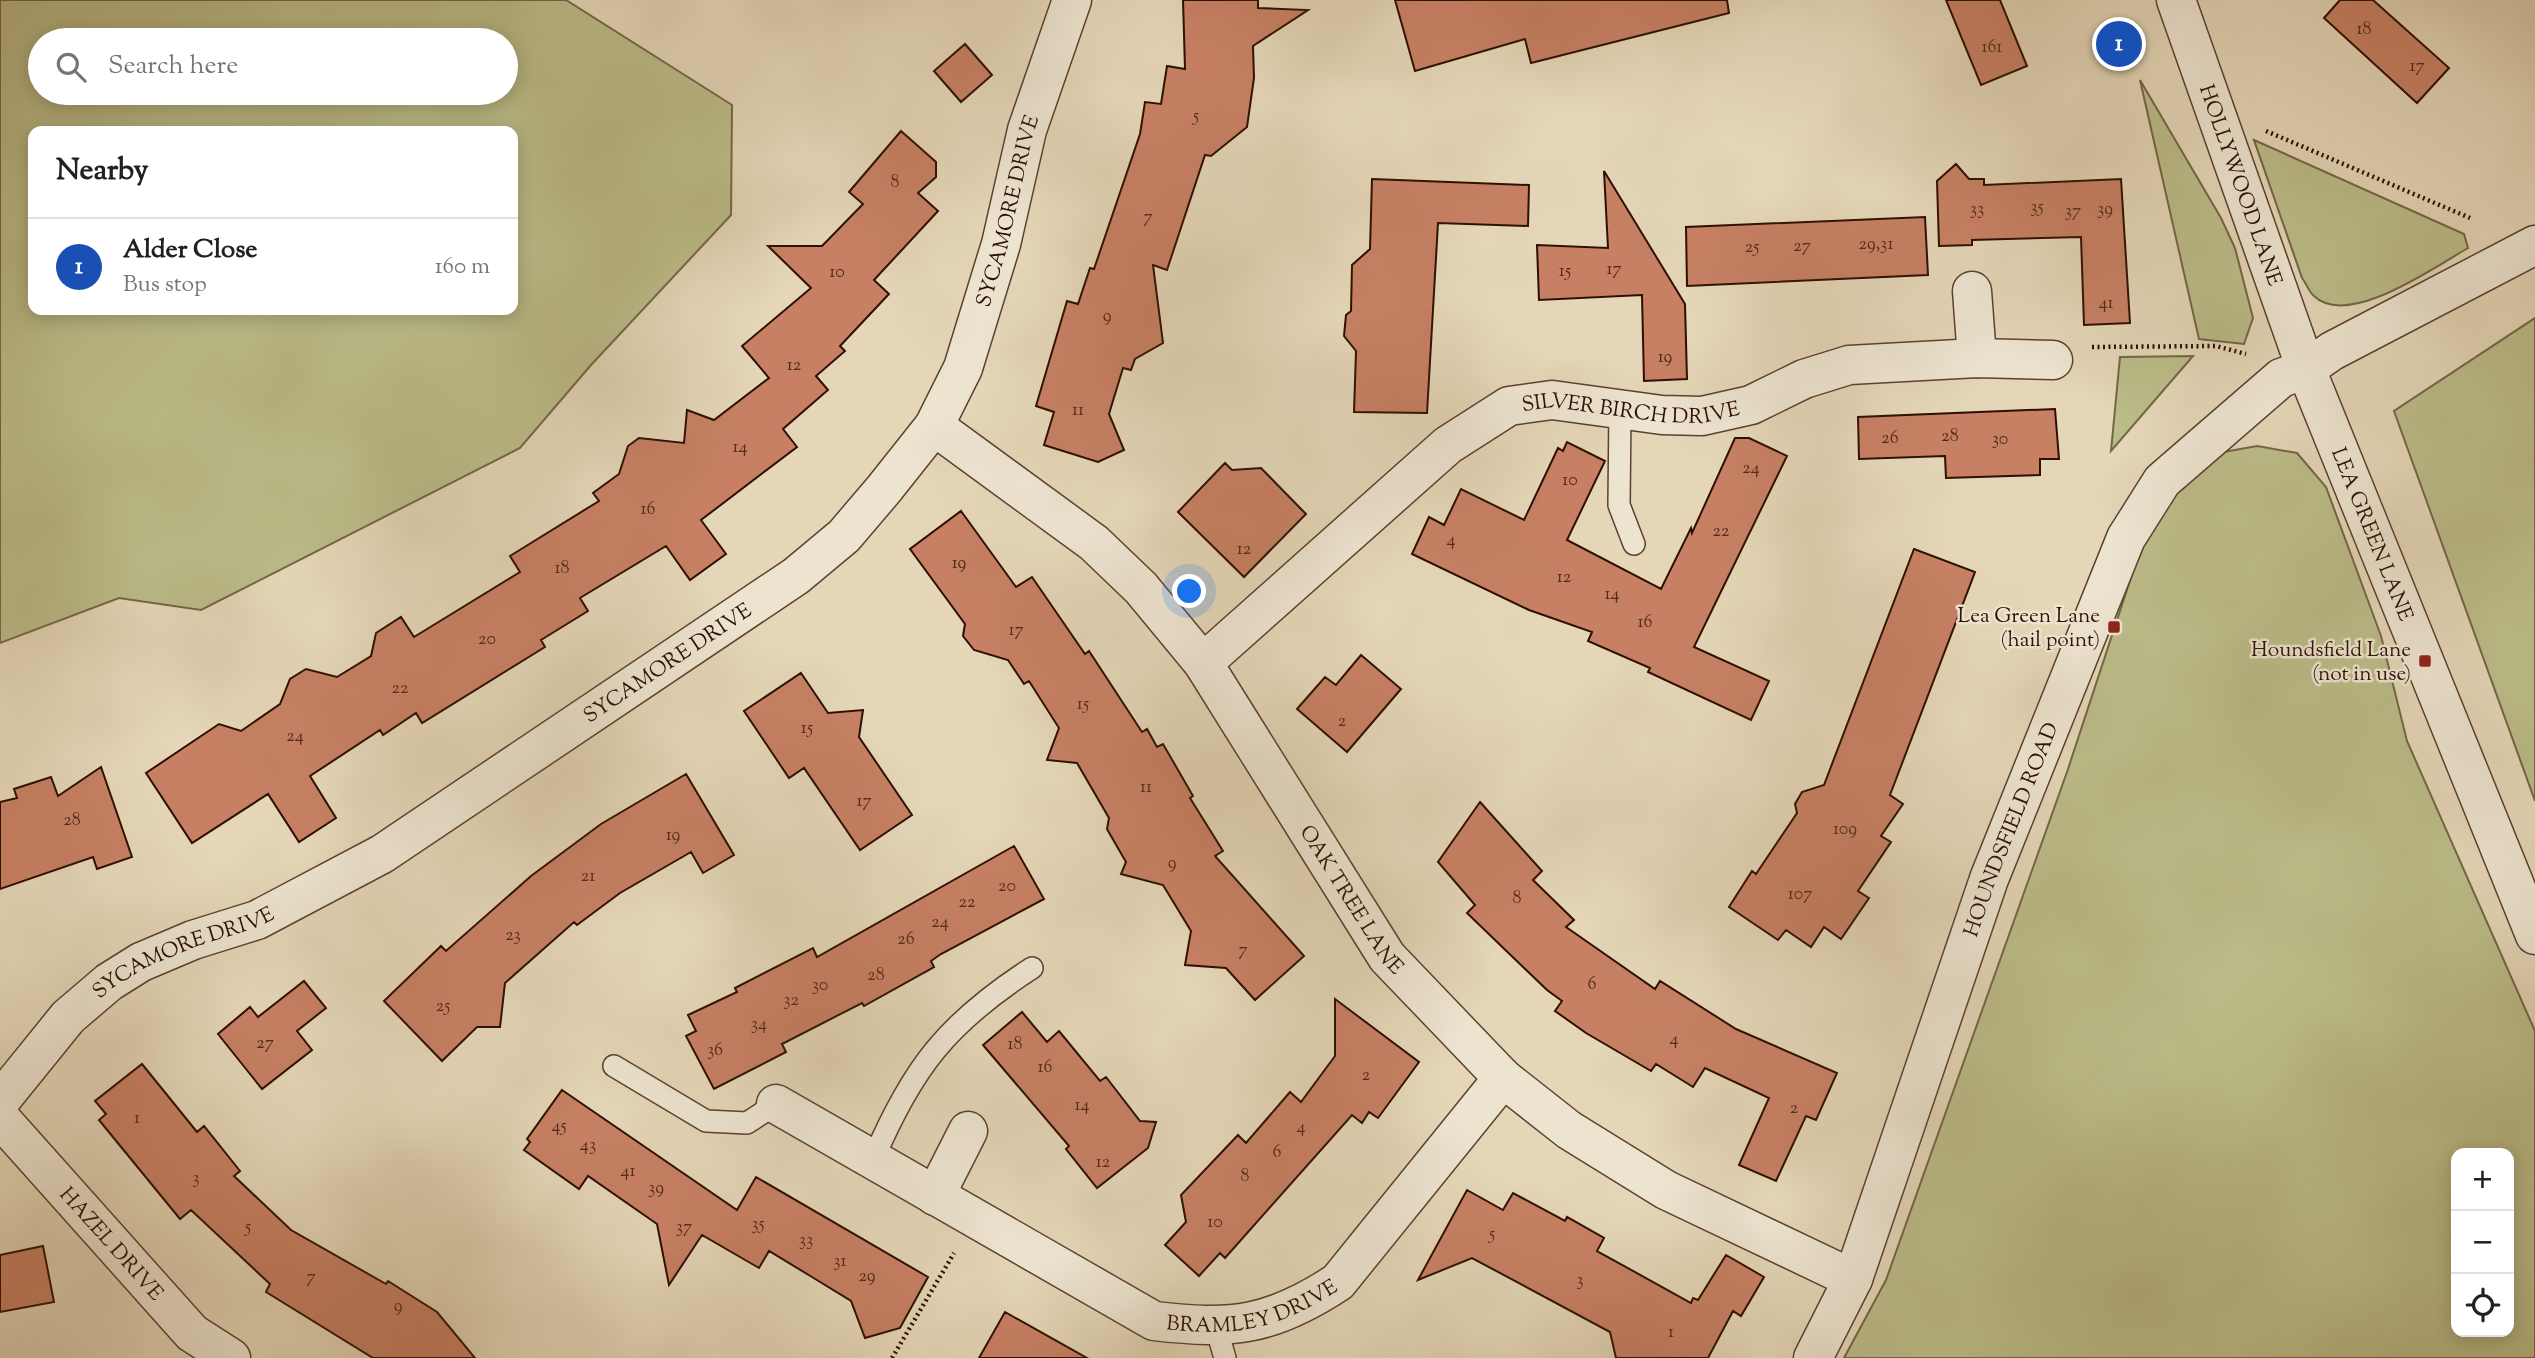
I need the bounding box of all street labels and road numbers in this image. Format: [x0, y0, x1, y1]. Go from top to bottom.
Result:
street label: HOLLYWOOD LANE [2190, 81, 2289, 291]
street label: SYCAMORE DRIVE [970, 111, 1048, 311]
street label: SILVER BIRCH DRIVE [1520, 387, 1743, 433]
street label: LEA GREEN LANE [2322, 443, 2420, 626]
street label: SYCAMORE DRIVE [578, 597, 759, 732]
street label: HOUNDSFIELD ROAD [1957, 718, 2067, 941]
street label: OAK TREE LANE [1291, 820, 1410, 983]
street label: SYCAMORE DRIVE [86, 900, 281, 1007]
street label: HAZEL DRIVE [51, 1181, 170, 1308]
street label: BRAMLEY DRIVE [1165, 1273, 1344, 1342]

